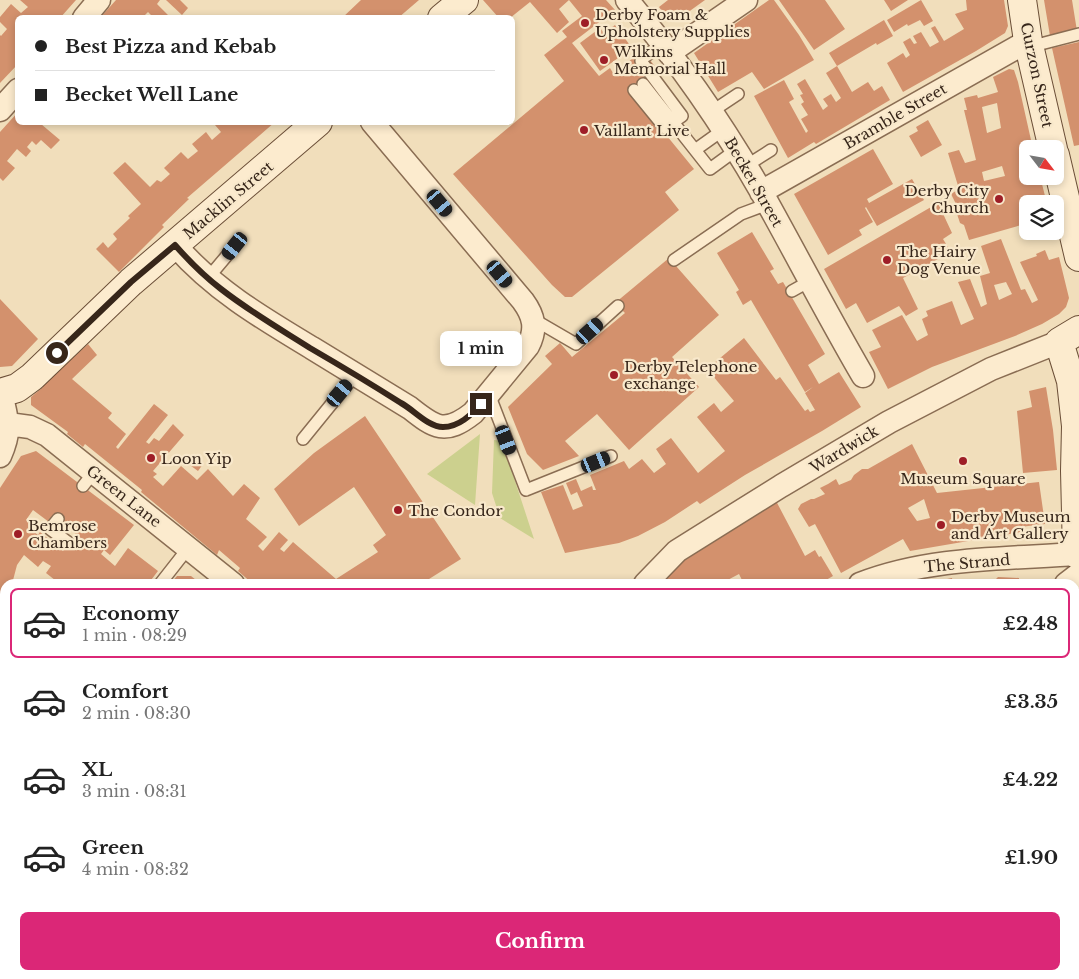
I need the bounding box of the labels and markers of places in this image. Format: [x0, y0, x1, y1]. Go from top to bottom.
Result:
place label: Derby Foam & Upholstery Supplies [595, 5, 750, 41]
marker: Derby Foam & Upholstery Supplies [579, 17, 591, 29]
place label: Wilkins Memorial Hall [613, 42, 726, 78]
marker: Wilkins Memorial Hall [598, 54, 610, 66]
place label: Vaillant Live [593, 121, 690, 140]
marker: Vaillant Live [578, 124, 590, 136]
place label: Derby City Church [905, 181, 989, 217]
marker: Derby City Church [993, 193, 1005, 205]
place label: The Hairy Dog Venue [897, 242, 981, 278]
marker: The Hairy Dog Venue [881, 254, 893, 266]
place label: Derby Telephone exchange [624, 357, 757, 393]
marker: Derby Telephone exchange [608, 369, 620, 381]
place label: Loon Yip [161, 449, 232, 468]
marker: Loon Yip [145, 452, 157, 464]
marker: Museum Square [957, 455, 969, 467]
place label: Museum Square [900, 469, 1026, 488]
place label: The Condor [408, 501, 503, 520]
marker: The Condor [392, 504, 404, 516]
place label: Derby Museum and Art Gallery [951, 507, 1071, 543]
place label: Bemrose Chambers [28, 516, 107, 552]
marker: Derby Museum and Art Gallery [935, 519, 947, 531]
marker: Bemrose Chambers [12, 528, 24, 540]

